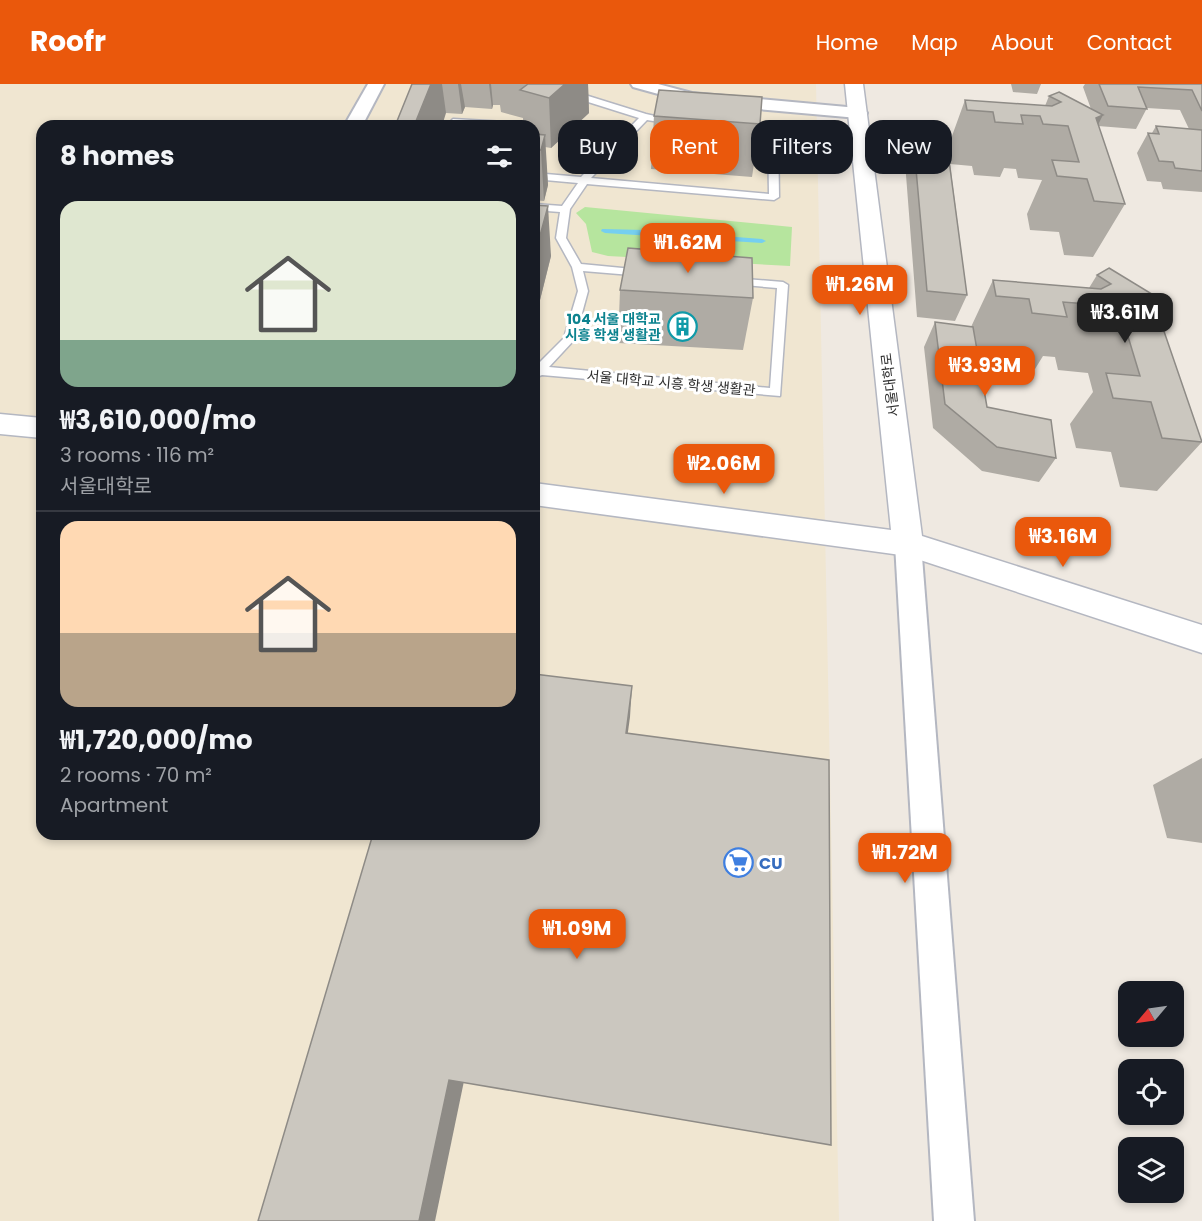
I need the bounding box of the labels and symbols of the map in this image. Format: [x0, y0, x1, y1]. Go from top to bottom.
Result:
pin: ₩1.62M [639, 223, 737, 274]
pin: ₩1.26M [811, 265, 909, 316]
pin: ₩3.61M [1076, 293, 1174, 344]
place label: 104 서울 대학교 시흥 학생 생활관 [565, 309, 661, 345]
building icon: 104 서울 대학교 시흥 학생 생활관 [666, 311, 698, 343]
pin: ₩3.93M [936, 346, 1034, 397]
street label: 서울대학로 [876, 352, 904, 418]
street label: 서울 대학교 시흥 학생 생활관 [586, 366, 756, 400]
pin: ₩2.06M [675, 444, 773, 495]
pin: ₩3.16M [1014, 517, 1112, 568]
pin: ₩1.72M [856, 833, 954, 884]
supermarket icon: CU [722, 847, 754, 879]
place label: CU [759, 852, 782, 875]
pin: ₩1.09M [528, 909, 626, 960]
north arrow [1118, 981, 1184, 1047]

